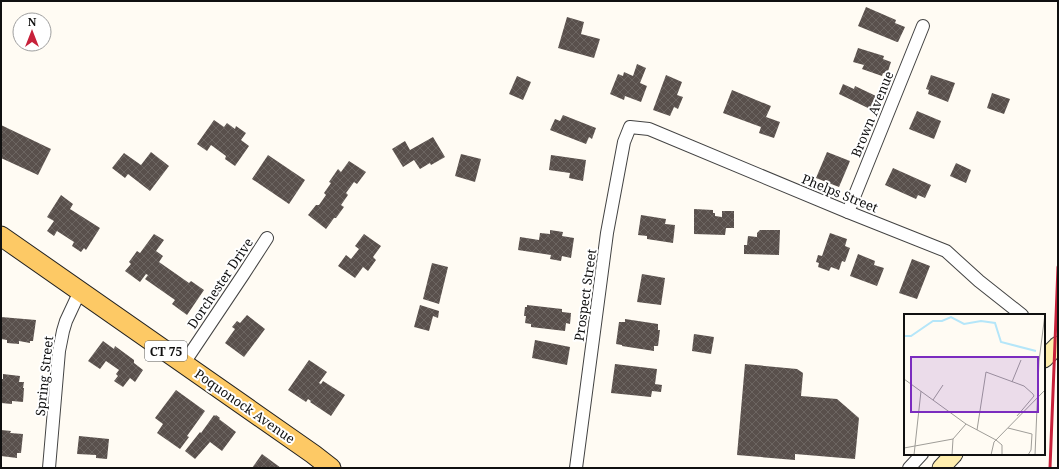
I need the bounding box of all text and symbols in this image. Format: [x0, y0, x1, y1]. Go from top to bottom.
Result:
north arrow [12, 12, 52, 52]
text: N [28, 14, 37, 29]
street label: Brown Avenue [847, 68, 898, 160]
street label: Phelps Street [799, 170, 881, 217]
street label: Dorchester Drive [183, 234, 257, 332]
street label: Prospect Street [570, 247, 600, 342]
inset map [904, 314, 1045, 455]
street label: Spring Street [31, 335, 57, 417]
road number: CT 75 [145, 341, 187, 361]
street label: Poquonock Avenue [191, 365, 299, 447]

